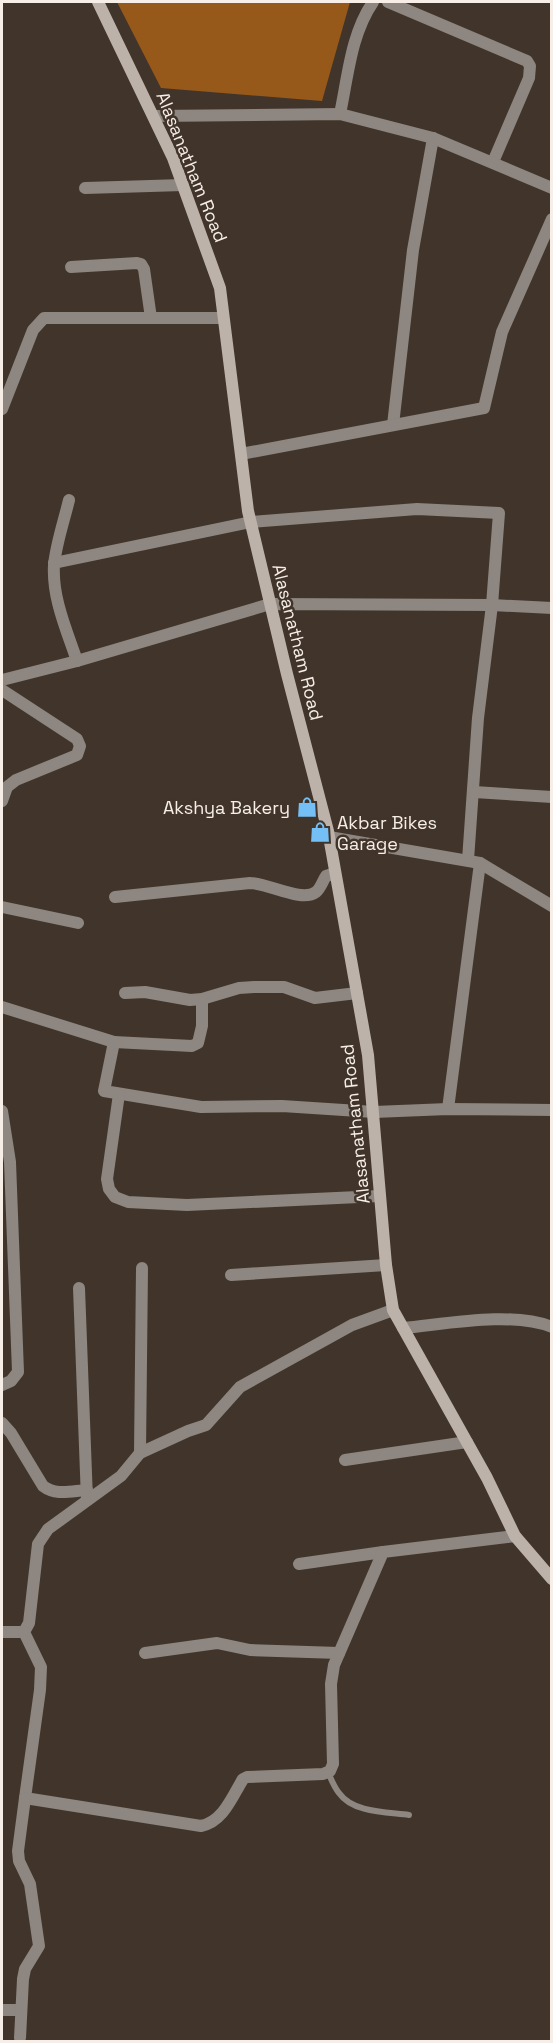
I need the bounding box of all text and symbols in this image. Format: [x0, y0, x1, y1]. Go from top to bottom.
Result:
street label: Alasanatham Road [151, 88, 233, 246]
street label: Alasanatham Road [267, 561, 329, 723]
shop icon: Akshya Bakery [295, 795, 319, 819]
place label: Akshya Bakery [163, 796, 290, 819]
place label: Akbar Bikes Garage [337, 811, 437, 855]
shop icon: Akbar Bikes Garage [308, 820, 332, 844]
street label: Alasanatham Road [335, 1043, 375, 1205]

